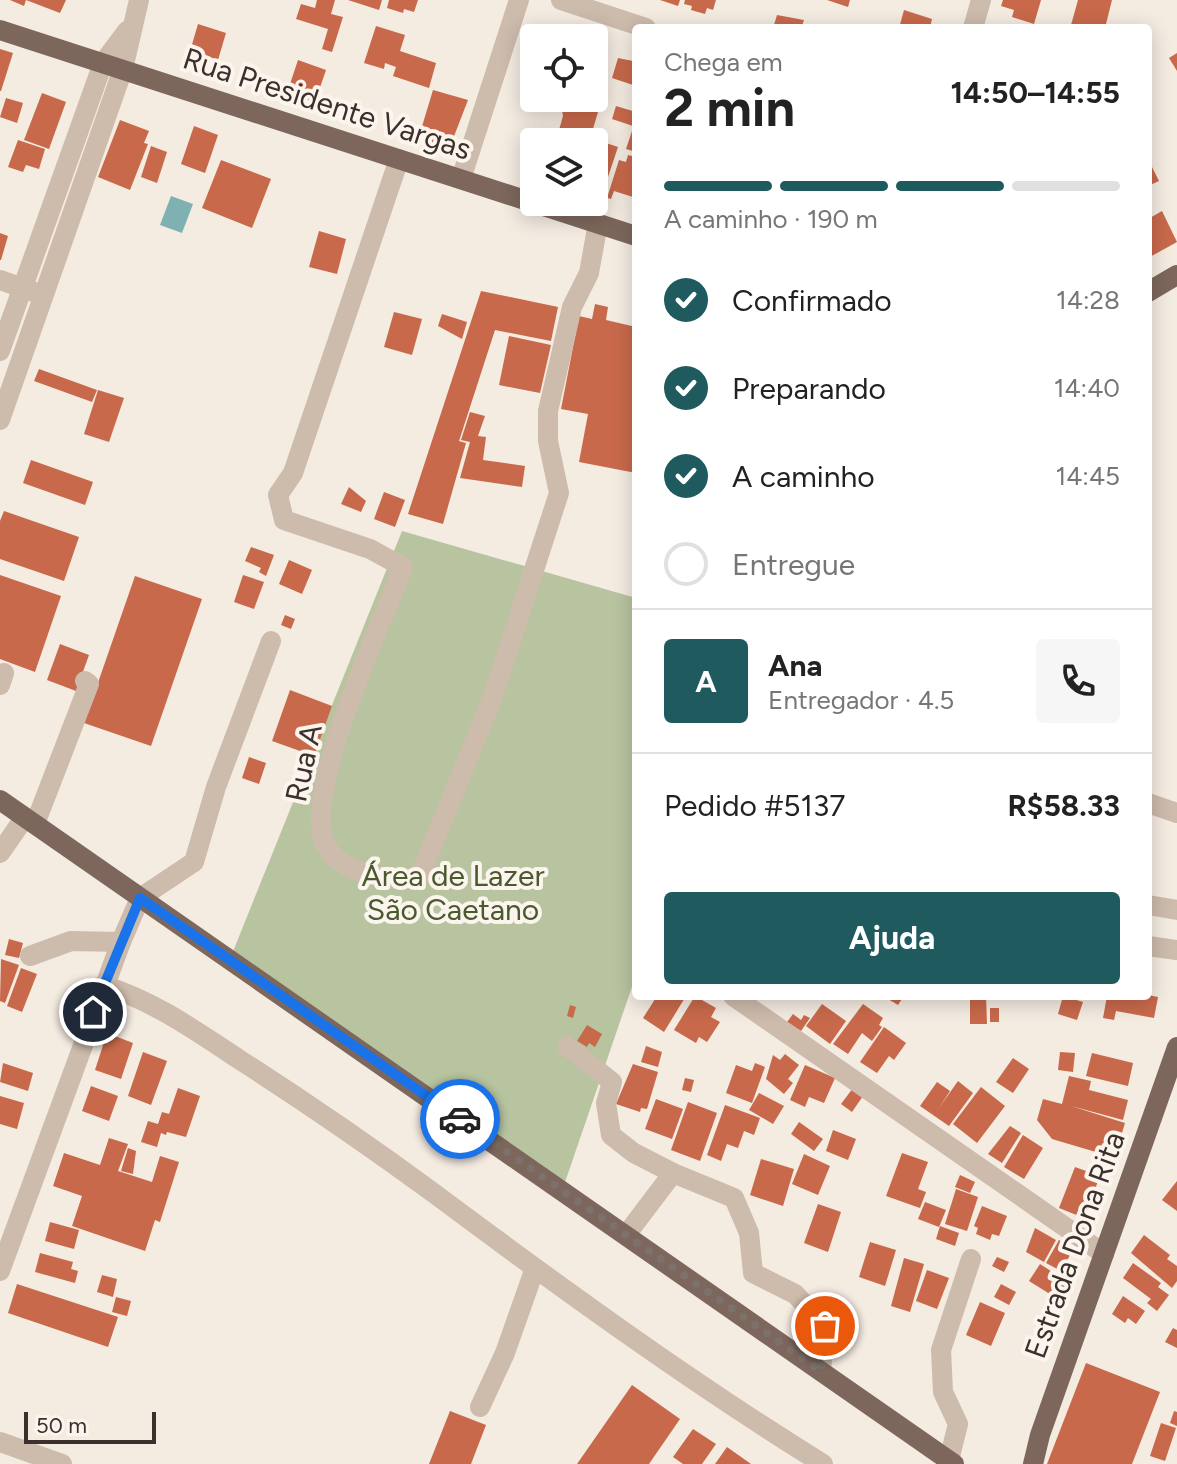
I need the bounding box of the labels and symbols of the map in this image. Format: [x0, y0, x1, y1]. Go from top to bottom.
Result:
street label: Rua Presidente Vargas [178, 39, 476, 168]
street label: Rua A [277, 720, 330, 805]
park label: Área de Lazer São Caetano [361, 857, 545, 928]
pin [59, 978, 127, 1046]
courier [420, 1079, 500, 1159]
street label: Estrada Dona Rita [1016, 1126, 1133, 1363]
pin [791, 1292, 859, 1360]
scale bar [24, 1408, 156, 1444]

